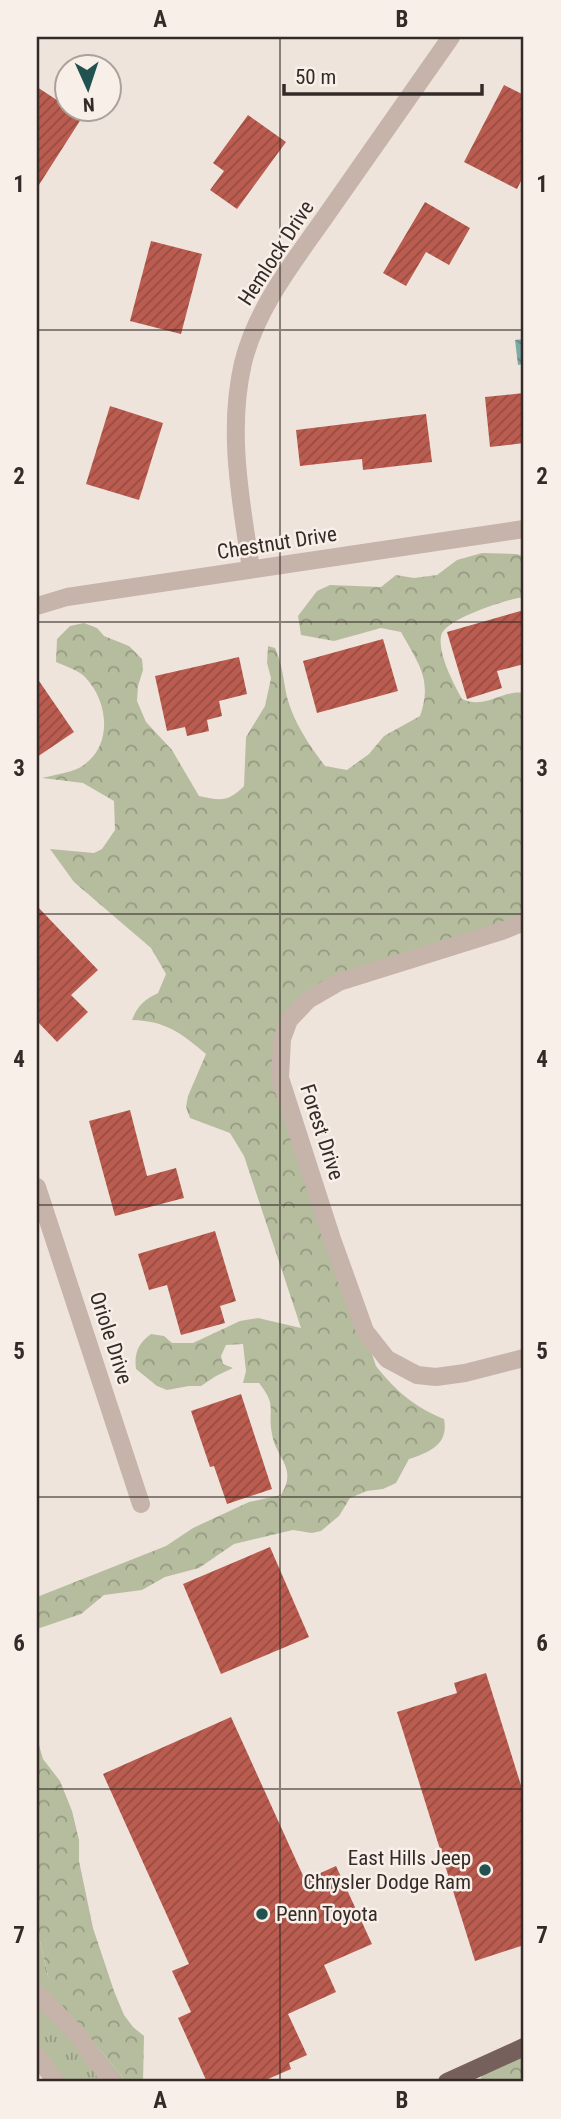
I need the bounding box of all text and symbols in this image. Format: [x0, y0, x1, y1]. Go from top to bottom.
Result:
text: A [153, 6, 167, 33]
text: B [396, 6, 408, 33]
north arrow [52, 52, 122, 122]
scale bar [284, 52, 482, 96]
text: 50 m [295, 65, 336, 89]
text: N [82, 93, 95, 116]
text: 1 [13, 171, 25, 198]
text: 1 [536, 171, 548, 198]
street label: Hemlock Drive [233, 196, 319, 310]
text: 2 [13, 463, 25, 490]
text: 2 [536, 463, 548, 490]
street label: Chestnut Drive [215, 522, 339, 564]
text: 3 [13, 755, 25, 782]
text: 3 [536, 755, 548, 782]
text: 4 [13, 1046, 25, 1073]
text: 4 [536, 1046, 548, 1073]
street label: Forest Drive [295, 1081, 349, 1183]
street label: Oriole Drive [85, 1289, 137, 1387]
text: 5 [13, 1338, 25, 1365]
text: 5 [536, 1338, 548, 1365]
text: 6 [13, 1630, 25, 1657]
text: 6 [536, 1630, 548, 1657]
place label: East Hills Jeep Chrysler Dodge Ram [303, 1846, 471, 1894]
marker: East Hills Jeep Chrysler Dodge Ram [477, 1862, 493, 1878]
place label: Penn Toyota [276, 1902, 378, 1926]
marker: Penn Toyota [254, 1906, 270, 1922]
text: 7 [13, 1922, 25, 1949]
text: 7 [536, 1922, 548, 1949]
text: A [153, 2087, 167, 2114]
text: B [396, 2087, 408, 2114]

